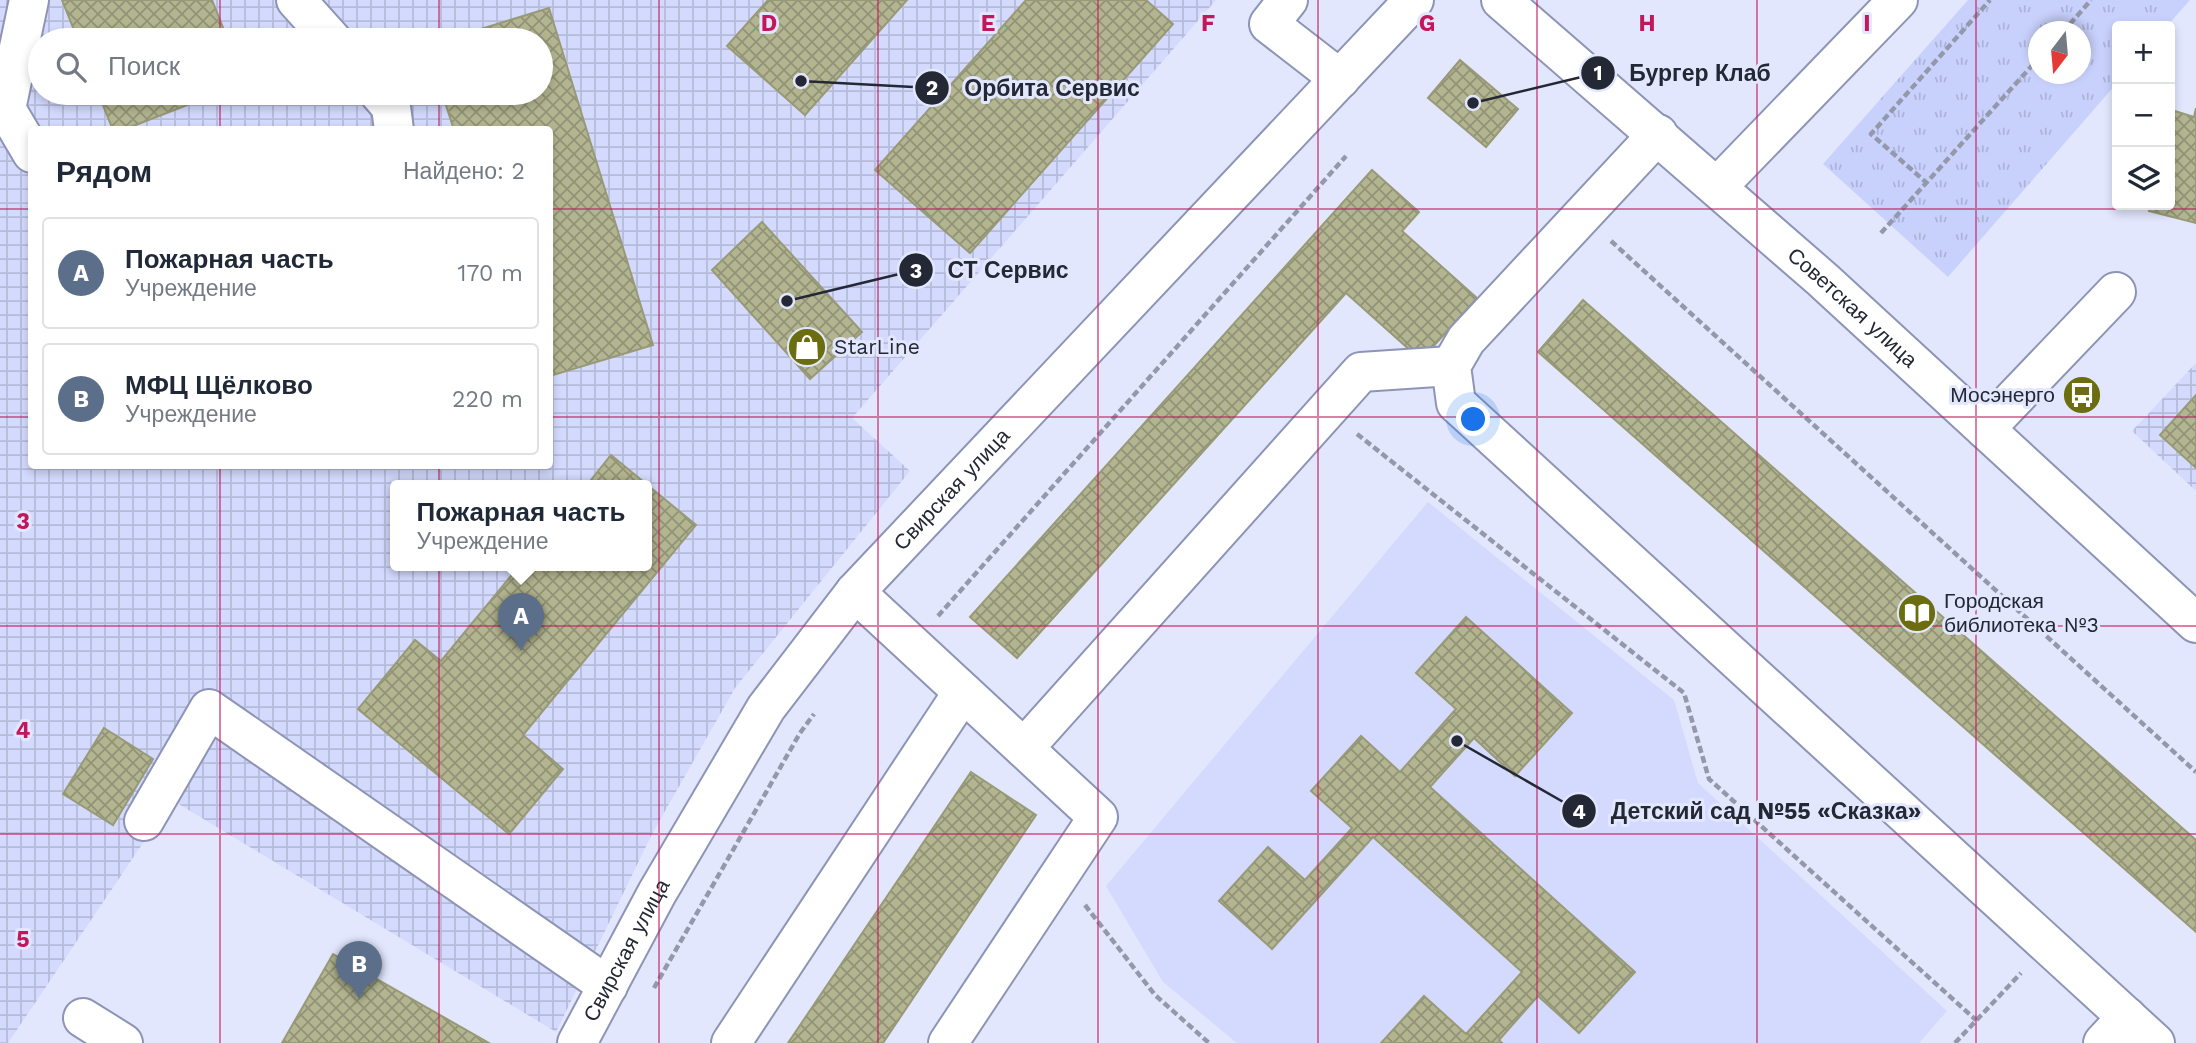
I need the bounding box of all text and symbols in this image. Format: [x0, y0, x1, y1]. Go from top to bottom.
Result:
text: D [761, 10, 777, 37]
text: E [981, 10, 995, 37]
text: F [1201, 10, 1215, 37]
text: G [1419, 10, 1435, 37]
text: H [1638, 10, 1656, 37]
text: I [1863, 10, 1871, 37]
north arrow [2028, 21, 2091, 84]
map controls [2112, 21, 2175, 210]
button: + [2112, 21, 2175, 84]
search box [28, 28, 553, 105]
icon: search [52, 48, 90, 86]
text: Поиск [108, 51, 180, 81]
callout: Бургер Клаб [1580, 51, 1785, 95]
text: 1 [1593, 60, 1603, 85]
text: Бургер Клаб [1629, 60, 1771, 87]
callout: Орбита Сервис [915, 66, 1153, 110]
text: 2 [926, 75, 938, 100]
text: Орбита Сервис [964, 75, 1140, 102]
button: − [2112, 84, 2175, 147]
button: layers [2112, 147, 2175, 210]
text: Рядом [56, 154, 152, 189]
text: Найдено: 2 [403, 158, 525, 185]
street label: Советская улица [1783, 242, 1923, 373]
text: Пожарная часть [125, 244, 334, 274]
callout: СТ Сервис [898, 248, 1083, 292]
text: СТ Сервис [947, 257, 1069, 284]
text: 3 [910, 258, 922, 283]
text: A [73, 260, 89, 287]
text: 170 m [458, 260, 523, 287]
text: Учреждение [125, 275, 257, 302]
shop icon: StarLine [786, 326, 828, 368]
place label: StarLine [834, 334, 920, 359]
text: МФЦ Щёлково [125, 370, 313, 400]
bus stop icon: Мосэнерго [2061, 374, 2103, 416]
place label: Мосэнерго [1950, 382, 2055, 407]
text: B [73, 386, 89, 413]
text: 220 m [452, 386, 523, 413]
text: Учреждение [125, 401, 257, 428]
your location [1456, 402, 1490, 436]
street label: Свирская улица [888, 423, 1015, 555]
popup [390, 480, 652, 571]
text: Пожарная часть [417, 497, 625, 527]
text: 3 [16, 508, 30, 535]
text: Учреждение [417, 528, 548, 555]
place label: Городская библиотека №3 [1944, 588, 2099, 637]
library icon: Городская библиотека №3 [1896, 592, 1938, 634]
pin: A [498, 593, 544, 651]
text: 4 [16, 717, 31, 744]
callout: Детский сад №55 «Сказка» [1562, 789, 1935, 833]
text: Детский сад №55 «Сказка» [1611, 798, 1921, 825]
text: 4 [1572, 799, 1586, 824]
street label: Свирская улица [578, 874, 675, 1026]
text: 5 [16, 926, 30, 953]
pin: B [336, 941, 382, 999]

